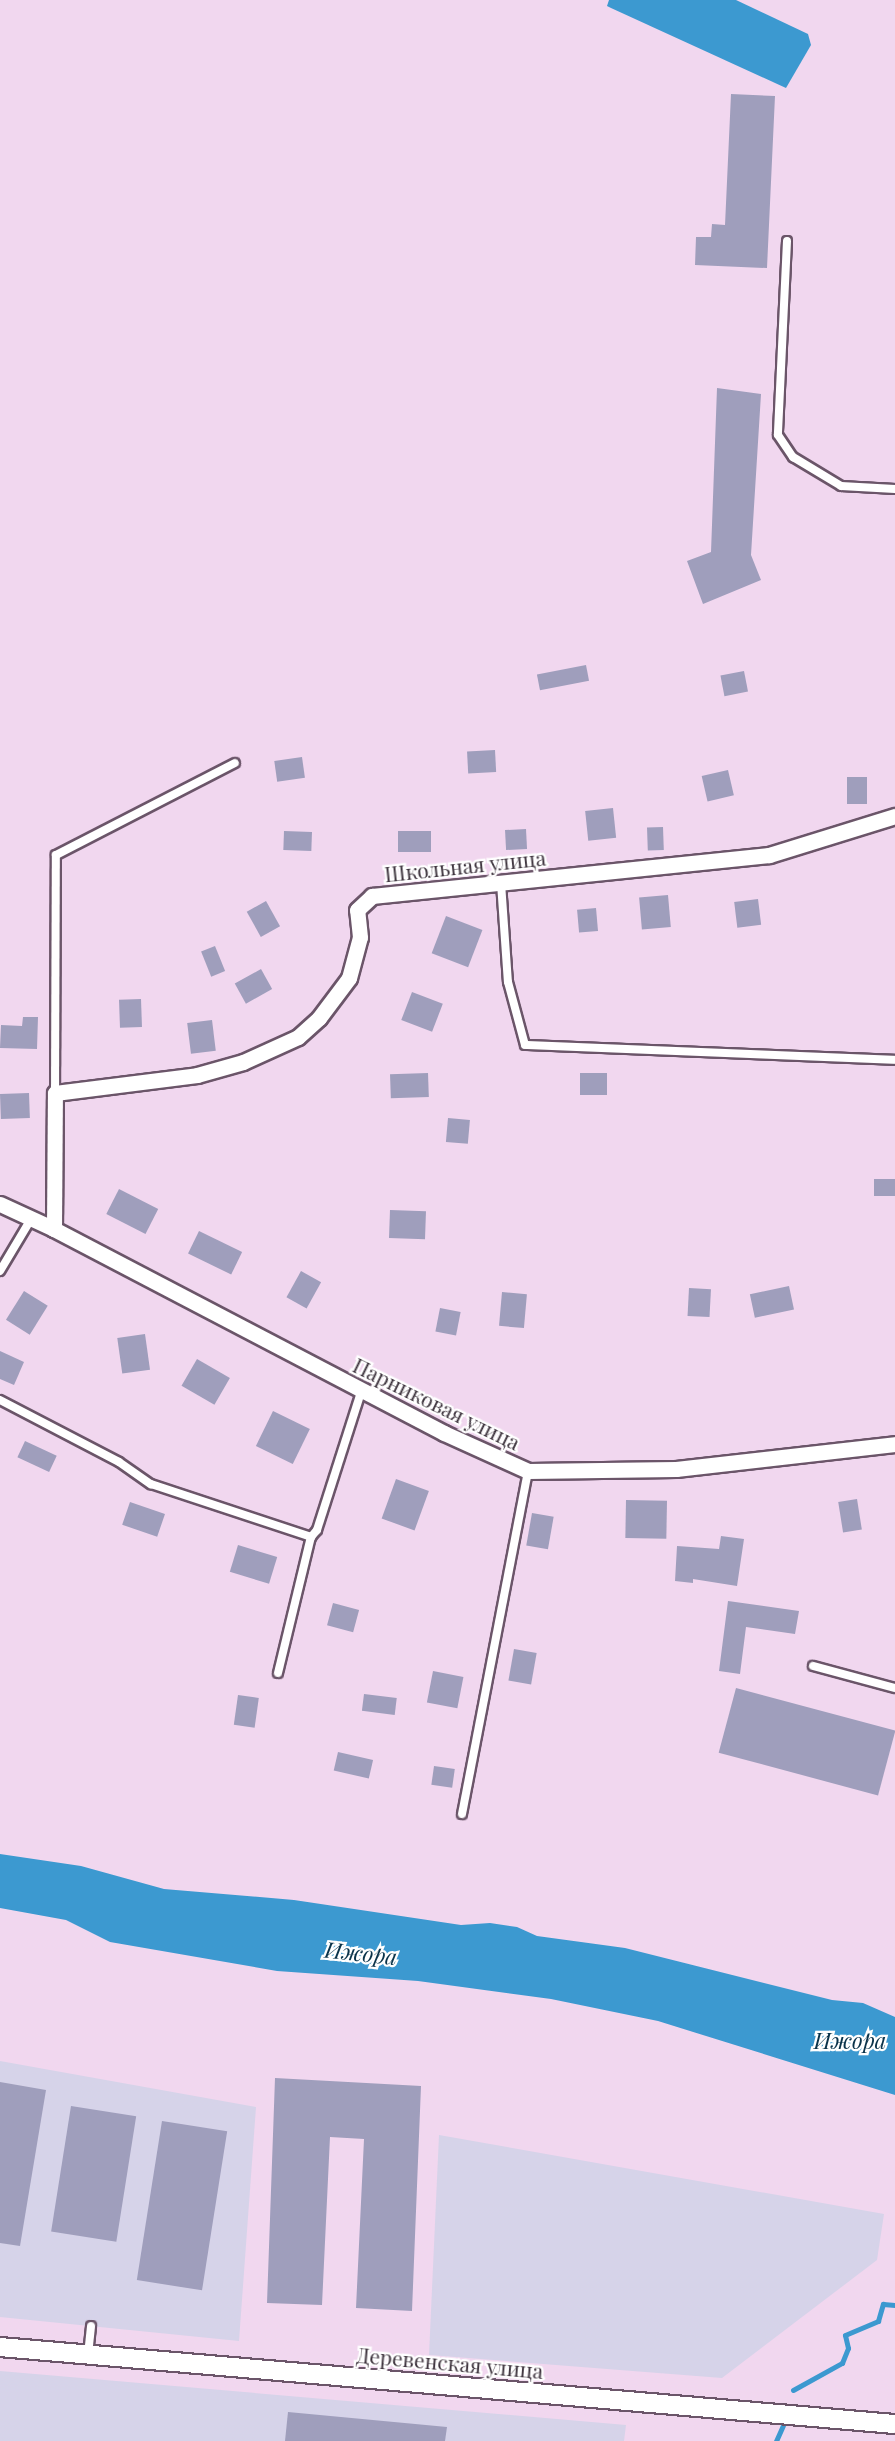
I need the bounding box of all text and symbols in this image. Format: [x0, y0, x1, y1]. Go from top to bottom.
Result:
street label: Школьная улица [383, 844, 547, 886]
street label: Парниковая улица [349, 1352, 525, 1454]
water label: Ижора [324, 1936, 398, 1970]
water label: Ижора [814, 2028, 886, 2054]
street label: Деревенская улица [356, 2341, 544, 2383]

